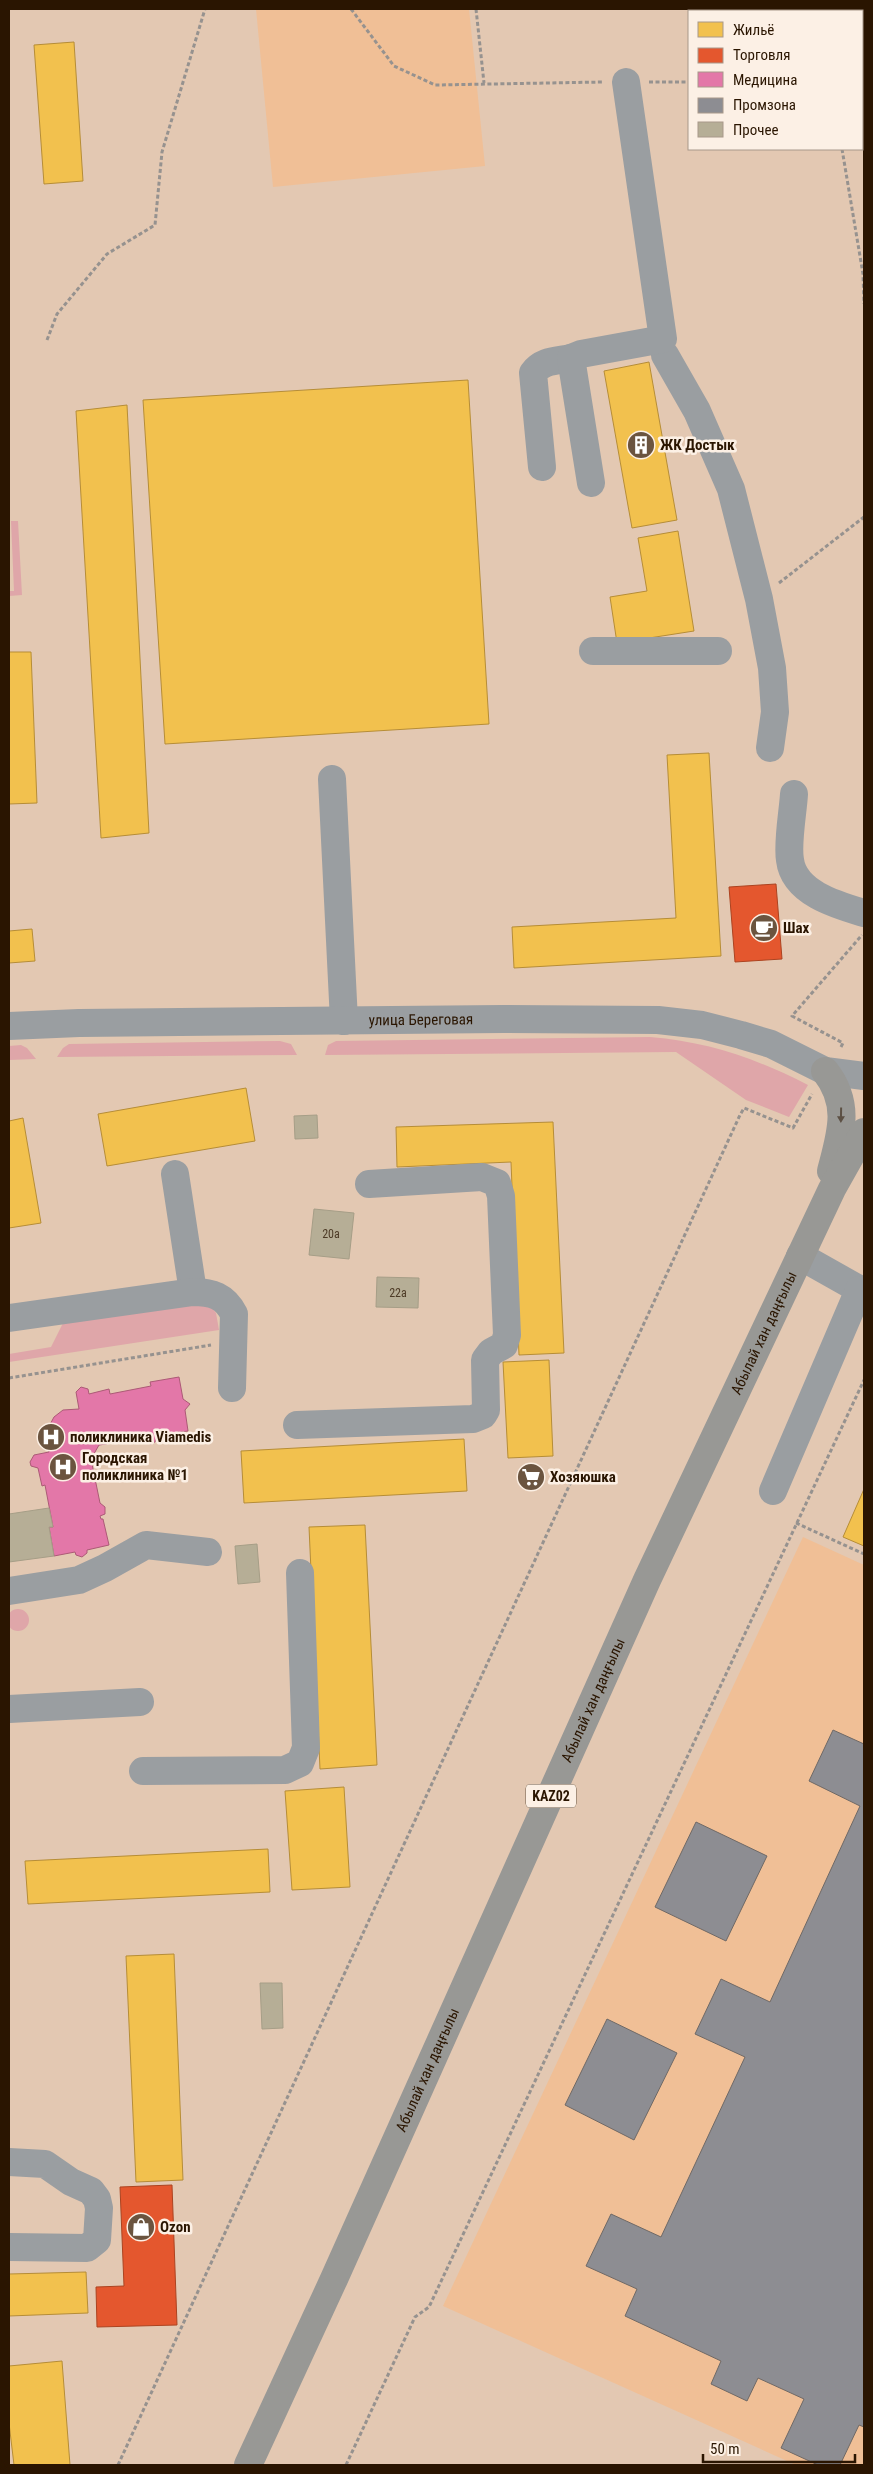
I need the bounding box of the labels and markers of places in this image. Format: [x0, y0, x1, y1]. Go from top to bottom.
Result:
building icon: ЖК Достык [626, 430, 656, 460]
place label: ЖК Достык [660, 436, 735, 454]
cafe icon: Шах [749, 913, 779, 943]
place label: Шах [783, 919, 810, 937]
hospital icon: поликлиника Viamedis [36, 1422, 66, 1452]
place label: поликлиника Viamedis [70, 1428, 212, 1446]
place label: Городская поликлиника №1 [82, 1449, 188, 1484]
hospital icon: Городская поликлиника №1 [48, 1452, 78, 1482]
supermarket icon: Хозяюшка [516, 1462, 546, 1492]
place label: Хозяюшка [550, 1468, 616, 1486]
shop icon: Ozon [126, 2212, 156, 2242]
place label: Ozon [160, 2218, 191, 2236]

